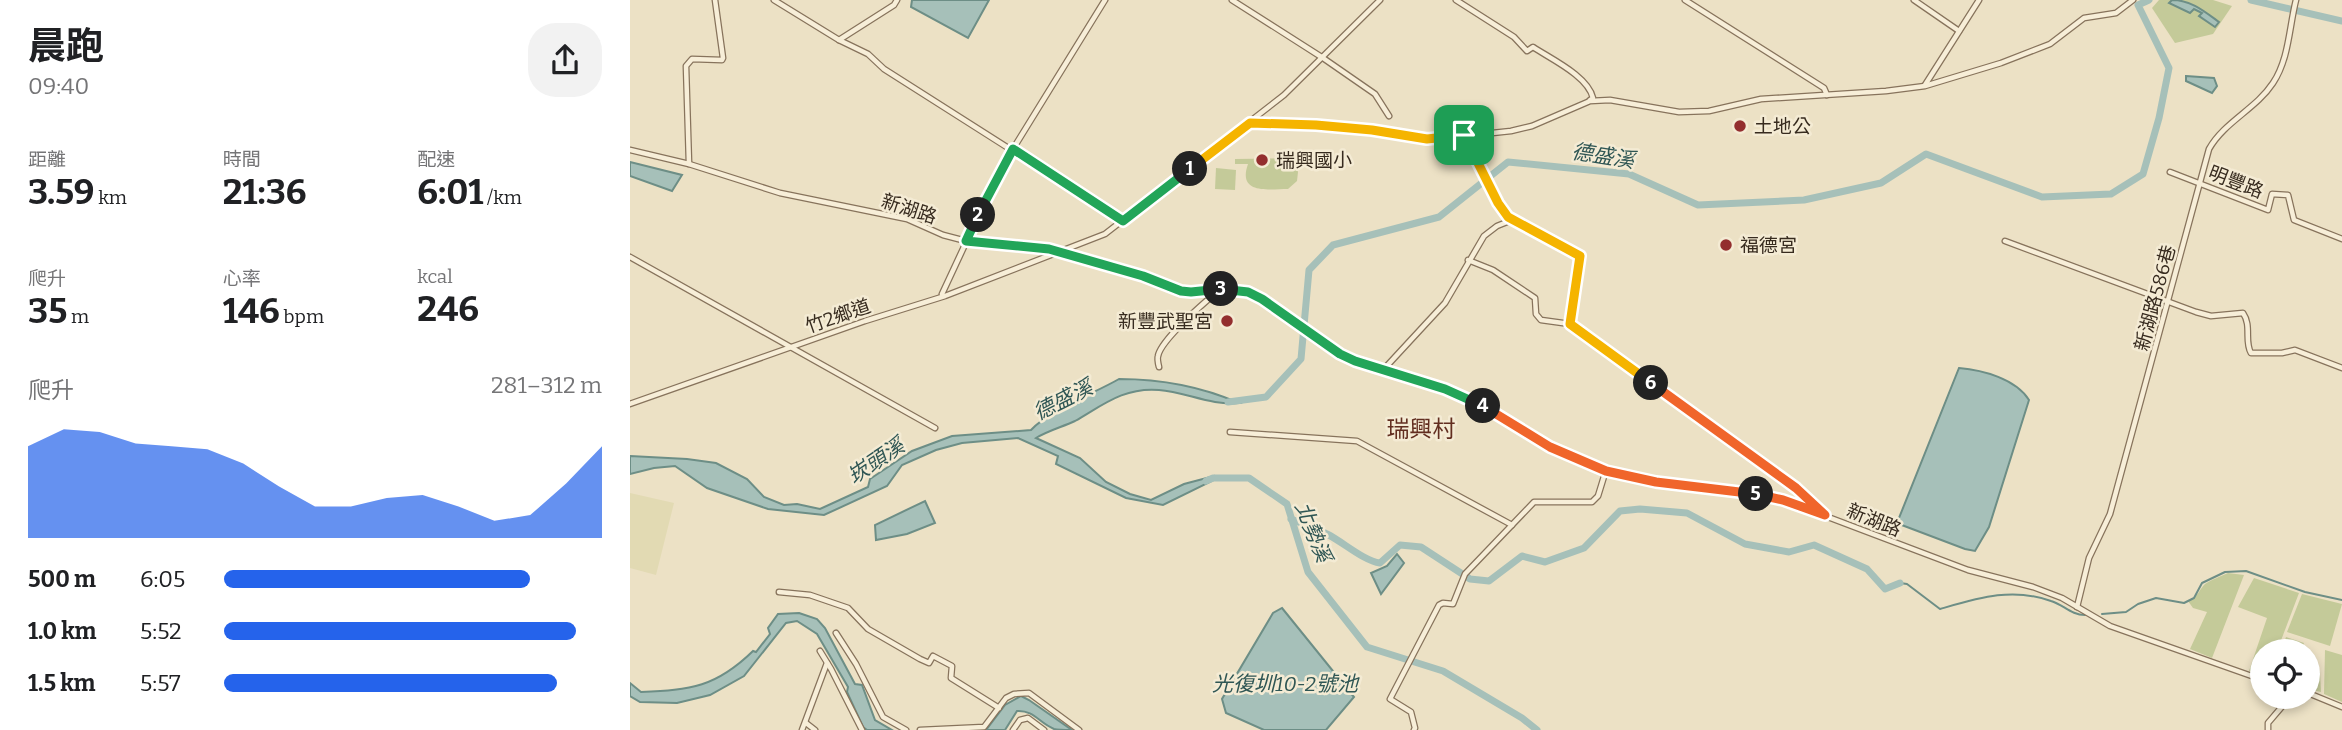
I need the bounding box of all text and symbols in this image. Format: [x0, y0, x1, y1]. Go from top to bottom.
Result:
text: 晨跑 [28, 23, 104, 69]
button: share [528, 23, 602, 97]
text: 09:40 [28, 72, 89, 100]
pin [1434, 105, 1494, 165]
place label: 土地公 [1754, 115, 1811, 138]
icon: arrive [1445, 116, 1483, 154]
marker: 土地公 [1732, 118, 1748, 134]
water label: 德盛溪 [1570, 138, 1639, 174]
text: 距離 [28, 148, 66, 171]
text: 時間 [223, 148, 261, 171]
text: 配速 [417, 148, 455, 171]
place label: 瑞興國小 [1276, 149, 1352, 172]
pin: 1 [1172, 152, 1208, 186]
marker: 瑞興國小 [1254, 152, 1270, 168]
text: 1 [1185, 157, 1194, 180]
street label: 明豐路 [2205, 161, 2267, 203]
text: 3.59 [28, 171, 95, 213]
text: 21:36 [223, 171, 306, 213]
text: 6:01 [417, 171, 483, 213]
text: km [95, 186, 127, 209]
text: /km [483, 186, 522, 209]
street label: 新湖路 [878, 189, 940, 229]
pin: 2 [960, 198, 996, 232]
text: 2 [972, 203, 983, 226]
place label: 福德宮 [1740, 234, 1797, 257]
marker: 福德宮 [1718, 237, 1734, 253]
street label: 新湖路586巷 [2130, 243, 2180, 353]
text: kcal [417, 265, 453, 288]
text: 爬升 [28, 267, 66, 290]
text: 心率 [223, 267, 261, 290]
pin: 3 [1204, 272, 1238, 306]
text: 3 [1215, 277, 1226, 300]
text: 246 [417, 288, 479, 330]
text: 35 [28, 290, 67, 332]
text: 146 [223, 290, 280, 332]
street label: 竹2鄉道 [802, 294, 874, 338]
text: m [67, 305, 89, 328]
text: bpm [280, 305, 324, 328]
place label: 新豐武聖宮 [1118, 310, 1213, 333]
marker: 新豐武聖宮 [1219, 313, 1235, 329]
pin: 6 [1634, 366, 1668, 400]
text: 281–312 m [491, 371, 602, 399]
text: 6 [1645, 371, 1656, 394]
water label: 德盛溪 [1029, 373, 1100, 426]
text: 爬升 [28, 376, 74, 404]
pin: 4 [1466, 388, 1500, 424]
text: 4 [1477, 394, 1488, 417]
district label: 瑞興村 [1387, 415, 1456, 443]
water label: 崁頭溪 [843, 431, 912, 489]
pin: 5 [1738, 476, 1774, 512]
text: 5 [1750, 482, 1761, 505]
water label: 北勢溪 [1289, 498, 1338, 569]
street label: 新湖路 [1843, 499, 1905, 541]
text: 500 m [28, 565, 96, 593]
text: 6:05 [140, 565, 185, 593]
text: 1.0 km [28, 617, 97, 645]
text: 5:52 [140, 617, 182, 645]
map controls [2250, 639, 2320, 709]
button: locate [2250, 639, 2320, 709]
text: 1.5 km [28, 669, 95, 697]
text: 5:57 [140, 669, 181, 697]
water label: 光復圳10-2號池 [1212, 671, 1360, 697]

